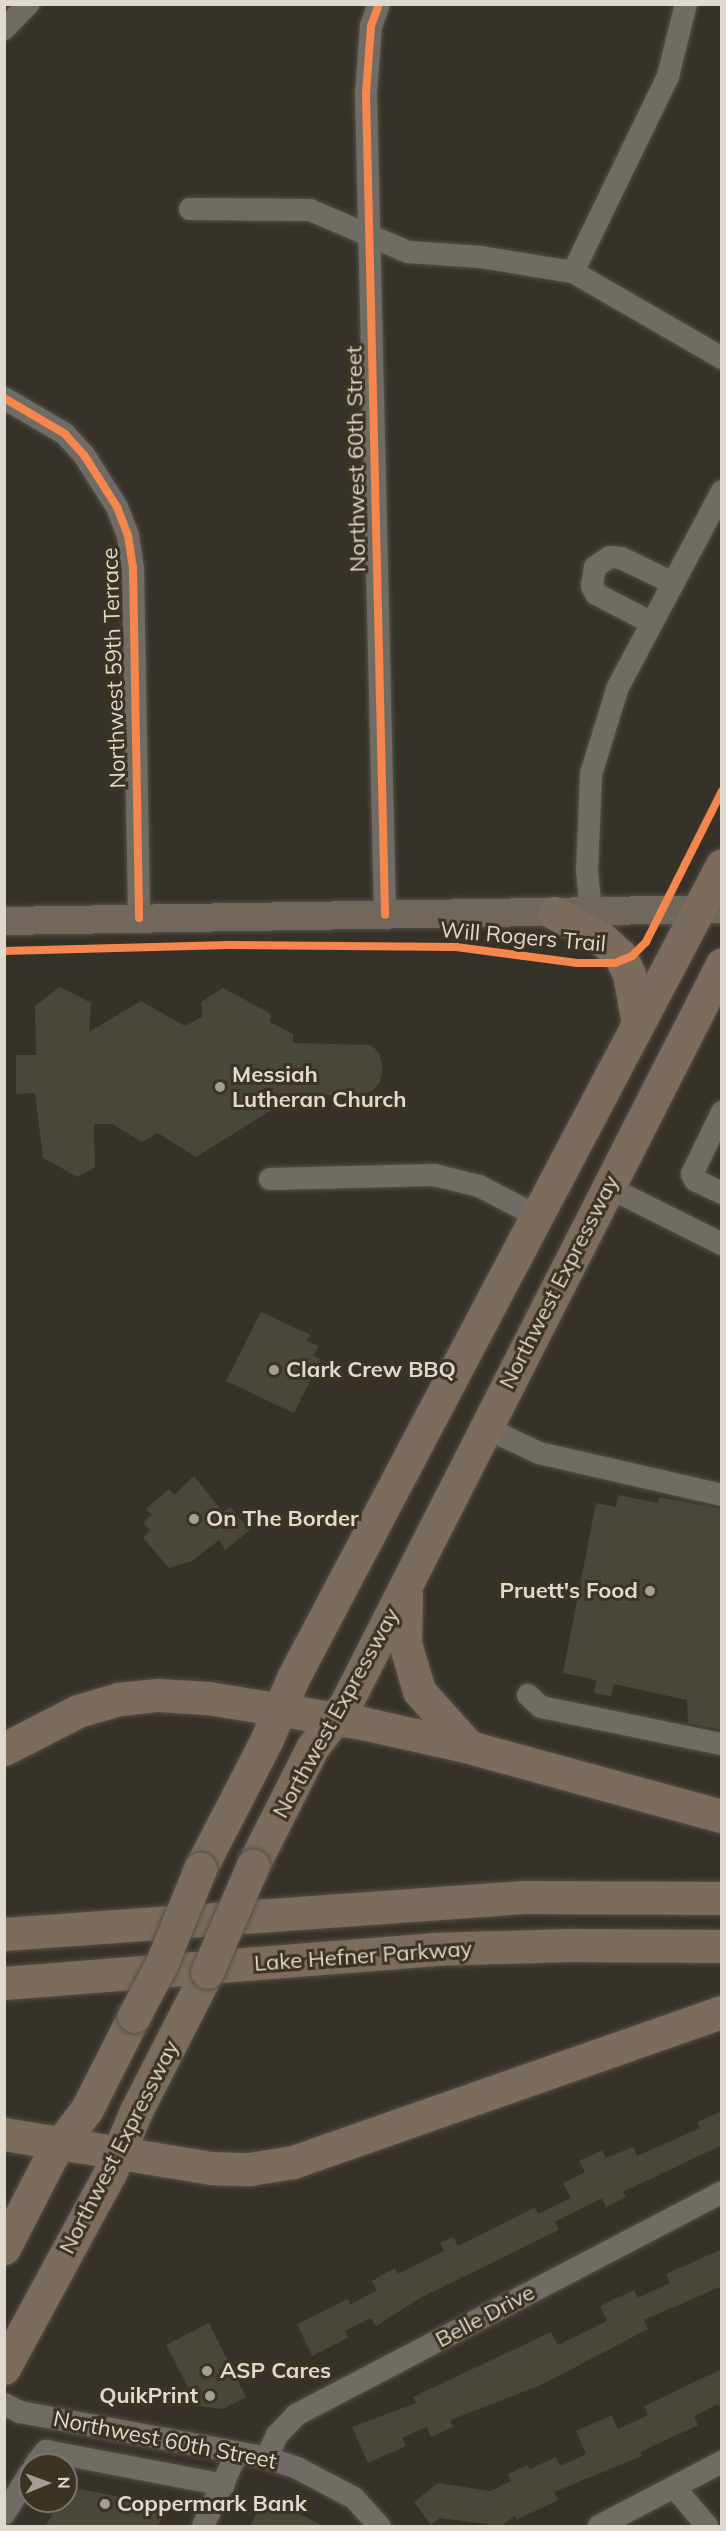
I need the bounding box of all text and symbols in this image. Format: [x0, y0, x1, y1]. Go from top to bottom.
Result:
street label: Northwest 60th Street [341, 345, 371, 573]
street label: Northwest 59th Terrace [97, 547, 131, 789]
street label: Will Rogers Trail [439, 917, 607, 957]
place label: Messiah Lutheran Church [232, 1061, 407, 1112]
marker: Messiah Lutheran Church [213, 1080, 227, 1094]
street label: Northwest Expressway [494, 1171, 624, 1393]
place label: Clark Crew BBQ [286, 1357, 456, 1383]
marker: Clark Crew BBQ [267, 1363, 281, 1377]
place label: On The Border [206, 1506, 359, 1532]
marker: On The Border [187, 1512, 201, 1526]
place label: Pruett's Food [499, 1578, 638, 1604]
marker: Pruett's Food [643, 1584, 657, 1598]
street label: Northwest Expressway [267, 1603, 405, 1823]
street label: Lake Hefner Parkway [253, 1935, 473, 1977]
street label: Northwest Expressway [54, 2036, 184, 2258]
street label: Belle Drive [431, 2279, 539, 2353]
place label: ASP Cares [220, 2358, 331, 2384]
marker: ASP Cares [198, 2362, 216, 2380]
place label: QuikPrint [99, 2383, 198, 2409]
marker: QuikPrint [203, 2389, 217, 2403]
street label: Northwest 60th Street [51, 2405, 279, 2475]
north arrow [18, 2453, 78, 2513]
text: N [54, 2477, 74, 2489]
place label: Coppermark Bank [117, 2491, 307, 2517]
marker: Coppermark Bank [98, 2497, 112, 2511]

